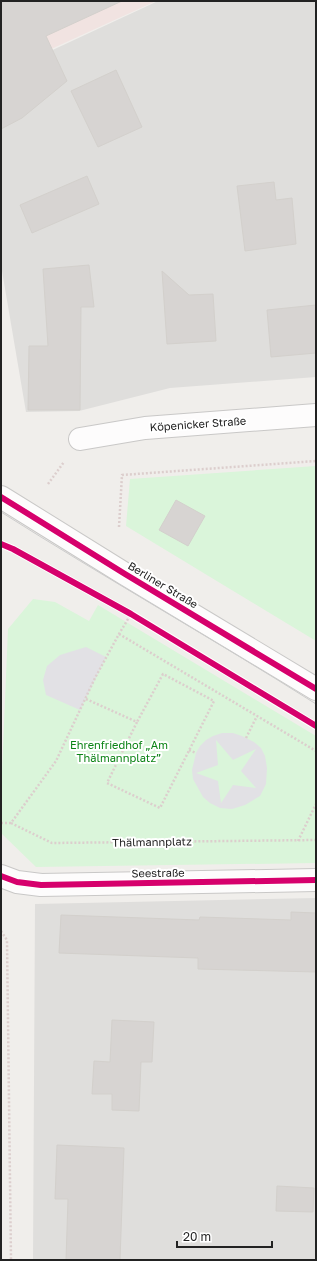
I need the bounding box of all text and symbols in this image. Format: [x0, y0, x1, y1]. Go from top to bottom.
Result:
street label: Köpenicker Straße [149, 414, 247, 433]
street label: Berliner Straße [126, 559, 200, 611]
park label: Ehrenfriedhof „Am Thälmannplatz” [70, 738, 168, 764]
street label: Thälmannplatz [112, 834, 192, 849]
street label: Seestraße [131, 866, 185, 879]
scale bar [177, 1223, 272, 1249]
text: 20 m [183, 1229, 211, 1244]

